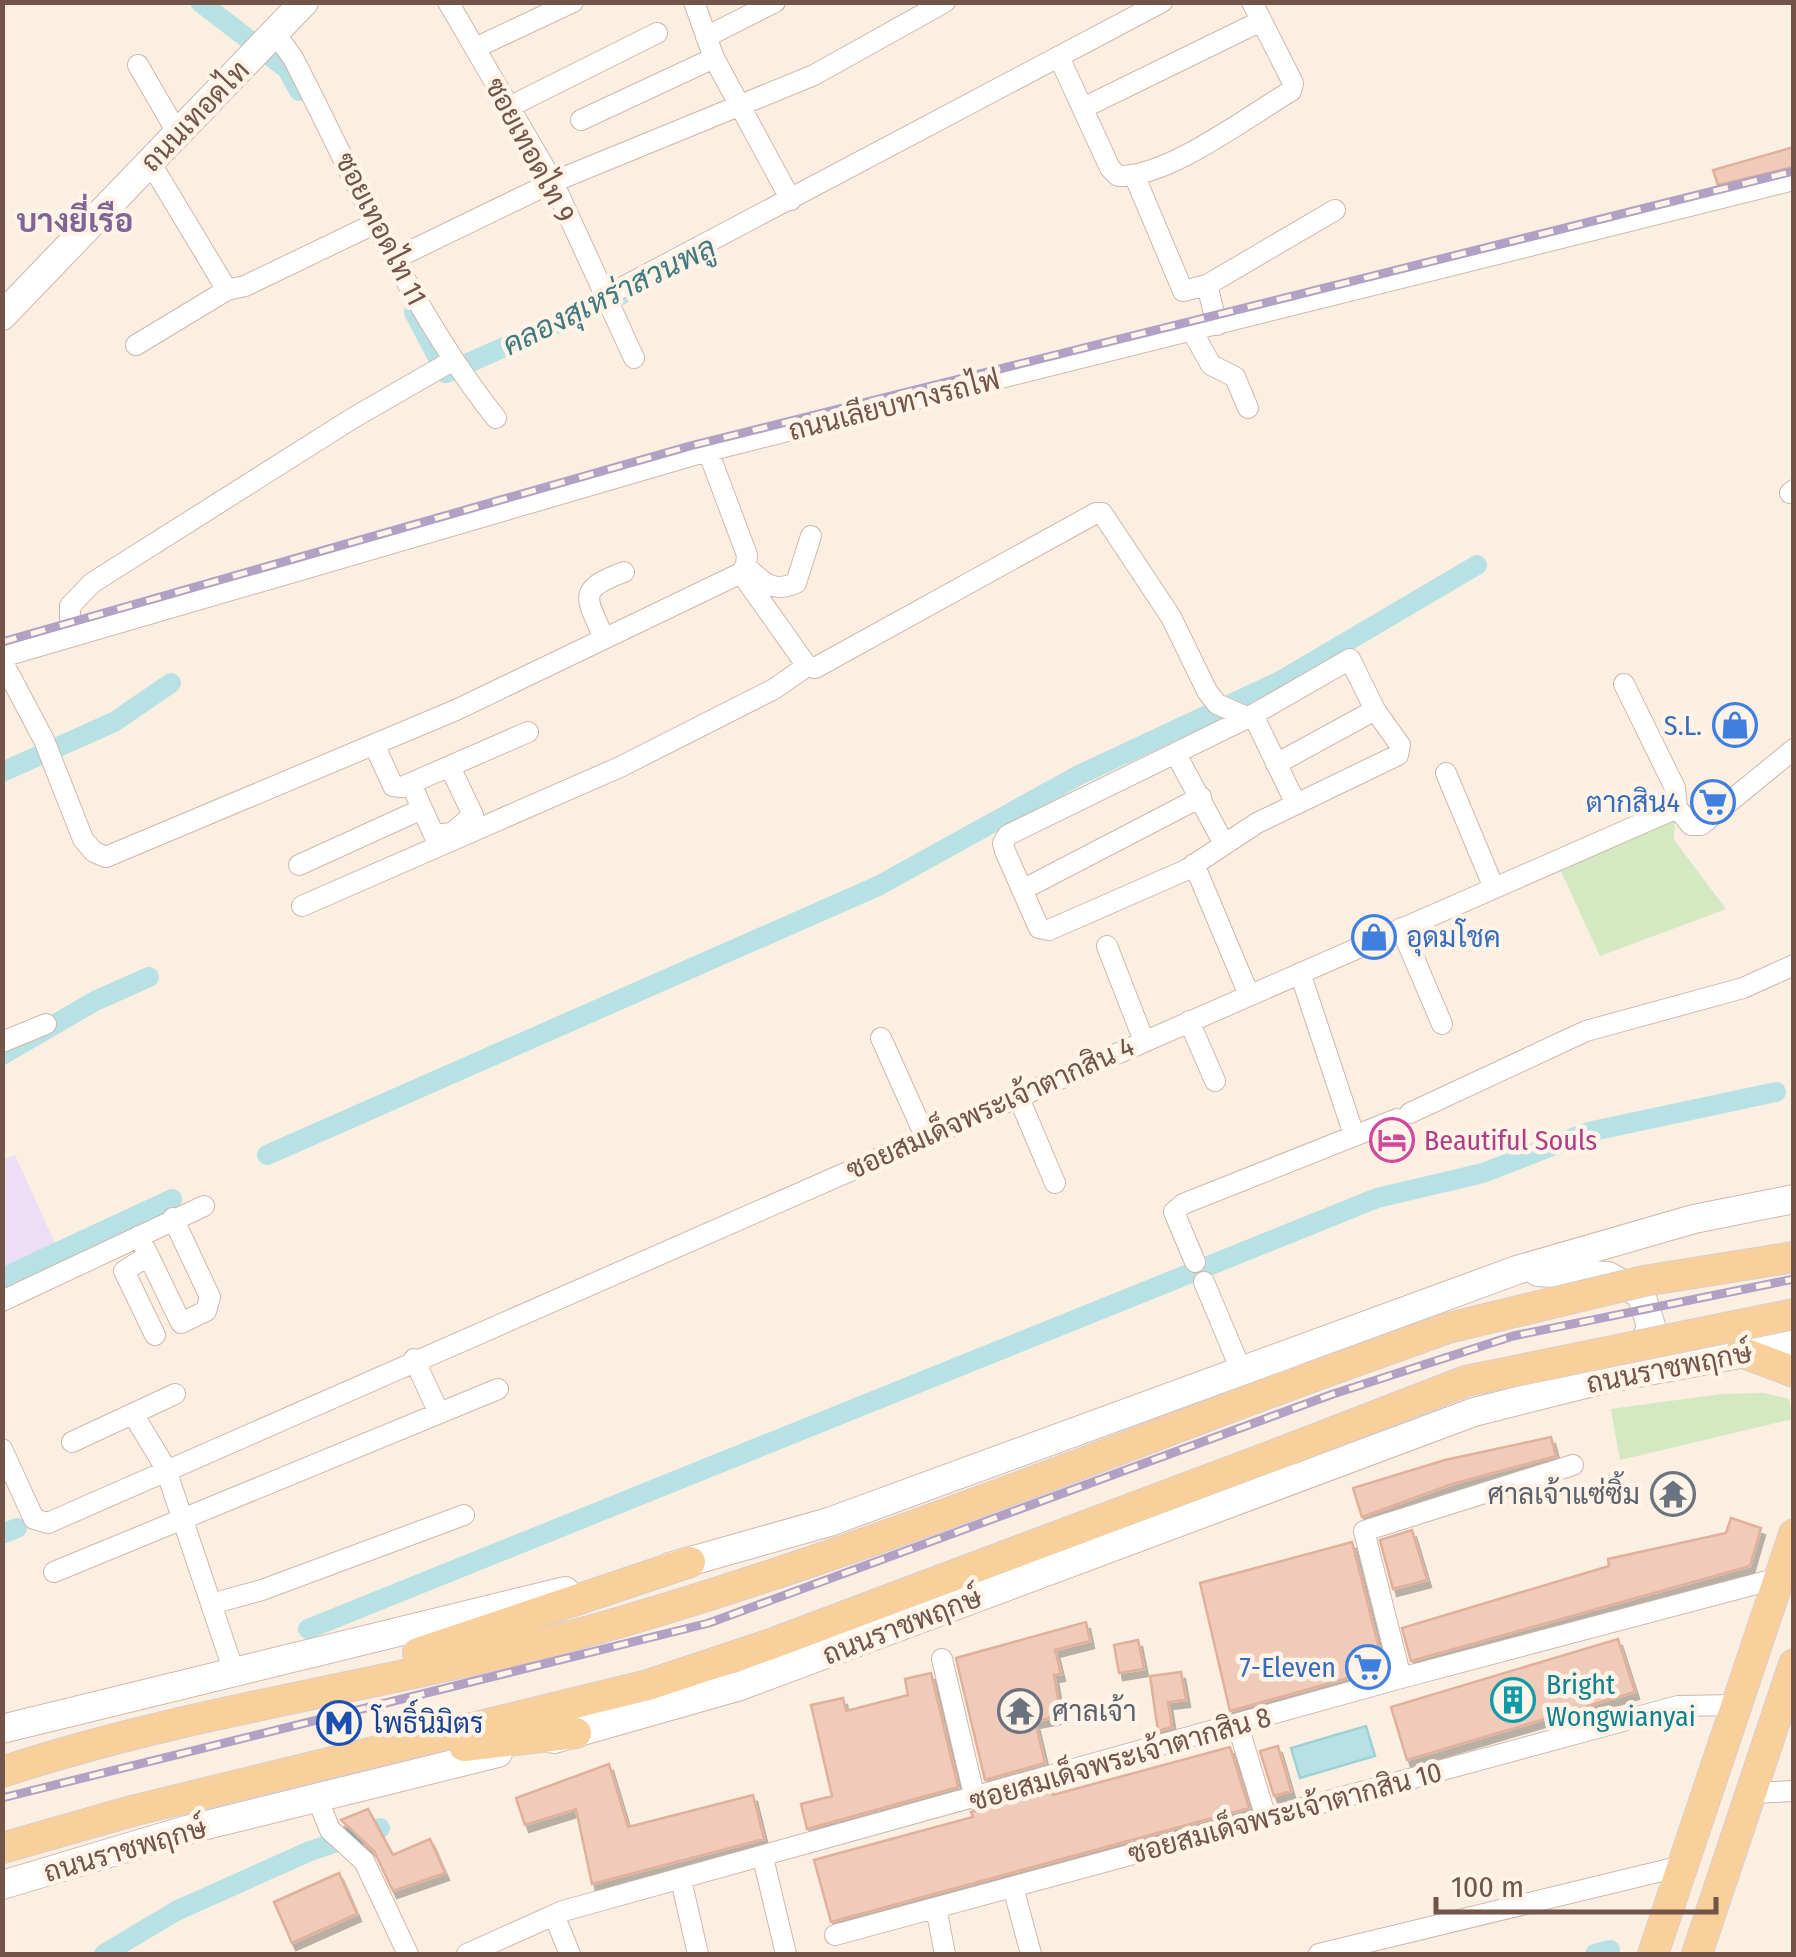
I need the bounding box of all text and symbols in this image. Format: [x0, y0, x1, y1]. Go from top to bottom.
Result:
street label: ถนนเทอดไท [132, 52, 256, 178]
street label: ซอยเทอดไท 9 [478, 71, 585, 228]
street label: ซอยเทอดไท 11 [328, 146, 436, 311]
district label: บางยี่เรือ [17, 193, 133, 240]
water label: คลองสุเหร่าสวนพลู [497, 229, 723, 366]
street label: ถนนเลียบทางรถไฟ [784, 360, 1003, 447]
shop icon: S.L. [1712, 702, 1758, 748]
place label: S.L. [1664, 709, 1702, 742]
supermarket icon: ตากสิน4 [1690, 779, 1736, 825]
place label: ตากสิน4 [1586, 786, 1680, 819]
shop icon: อุดมโชค [1351, 914, 1397, 960]
place label: อุดมโชค [1406, 918, 1501, 957]
street label: ซอยสมเด็จพระเจ้าตากสิน 4 [839, 1026, 1139, 1186]
hotel icon: Beautiful Souls [1369, 1117, 1415, 1163]
place label: Beautiful Souls [1424, 1124, 1597, 1157]
street label: ถนนราชพฤกษ์ [1583, 1333, 1756, 1401]
place label: ศาลเจ้าแซ่ซิ้ม [1488, 1471, 1640, 1511]
temple icon: ศาลเจ้าแซ่ซิ้ม [1650, 1471, 1696, 1517]
street label: ถนนราชพฤกษ์ [817, 1577, 987, 1672]
supermarket icon: 7-Eleven [1345, 1644, 1391, 1690]
place label: 7-Eleven [1239, 1651, 1336, 1684]
place label: Bright Wongwianyai [1546, 1668, 1696, 1733]
building icon: Bright Wongwianyai [1490, 1677, 1536, 1723]
temple icon: ศาลเจ้า [997, 1688, 1043, 1734]
place label: ศาลเจ้า [1052, 1693, 1137, 1728]
street label: ซอยสมเด็จพระเจ้าตากสิน 8 [964, 1696, 1274, 1818]
place label: โพธิ์นิมิตร [370, 1699, 484, 1740]
metro station icon: โพธิ์นิมิตร [316, 1700, 362, 1746]
street label: ซอยสมเด็จพระเจ้าตากสิน 10 [1124, 1751, 1445, 1871]
street label: ถนนราชพฤกษ์ [39, 1808, 211, 1890]
scale bar [1436, 1852, 1716, 1914]
text: 100 m [1451, 1869, 1524, 1905]

